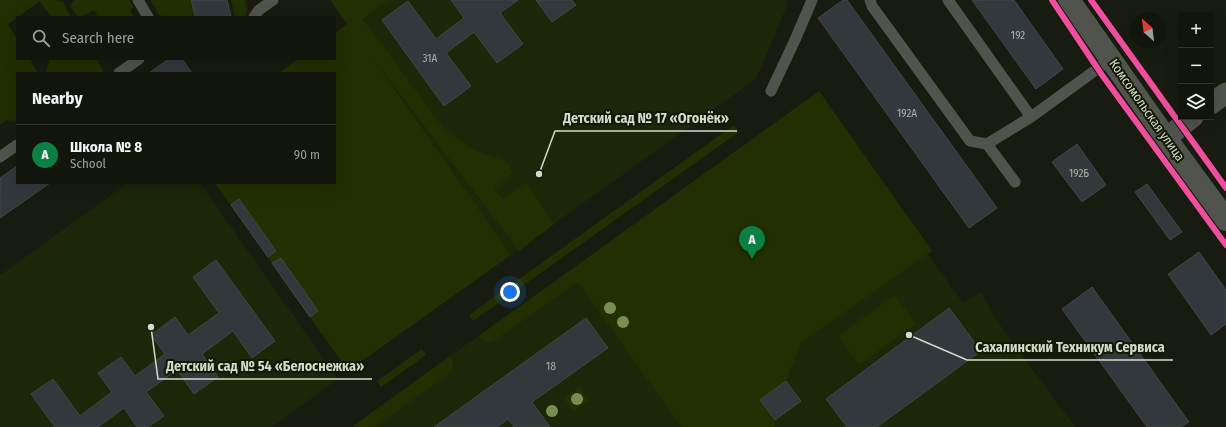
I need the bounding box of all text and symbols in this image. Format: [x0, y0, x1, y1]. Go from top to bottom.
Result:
north arrow [1130, 12, 1166, 48]
map controls [1178, 12, 1214, 120]
button: + [1178, 12, 1214, 48]
search box [16, 16, 336, 60]
icon: search [30, 27, 52, 49]
text: Search here [62, 29, 134, 47]
house number: 192 [1011, 29, 1025, 42]
button: − [1178, 48, 1214, 84]
house number: 31А [423, 52, 438, 65]
street label: Комсомольская улица [1106, 56, 1188, 164]
button: layers [1178, 84, 1214, 120]
text: Nearby [32, 88, 83, 109]
callout: Детский сад № 17 «Огонёк» [555, 105, 737, 131]
house number: 192А [897, 107, 917, 120]
text: Детский сад № 17 «Огонёк» [562, 110, 729, 127]
text: Школа № 8 [70, 138, 142, 156]
text: A [41, 147, 49, 162]
text: 90 m [294, 147, 320, 162]
text: School [70, 156, 106, 171]
house number: 192Б [1069, 167, 1089, 180]
pin: A [739, 226, 765, 259]
your location [500, 282, 520, 302]
callout: Сахалинский Техникум Сервиса [967, 334, 1173, 360]
text: Сахалинский Техникум Сервиса [975, 339, 1165, 356]
callout: Детский сад № 54 «Белоснежка» [158, 353, 372, 379]
text: Детский сад № 54 «Белоснежка» [165, 358, 364, 375]
house number: 18 [546, 360, 556, 373]

